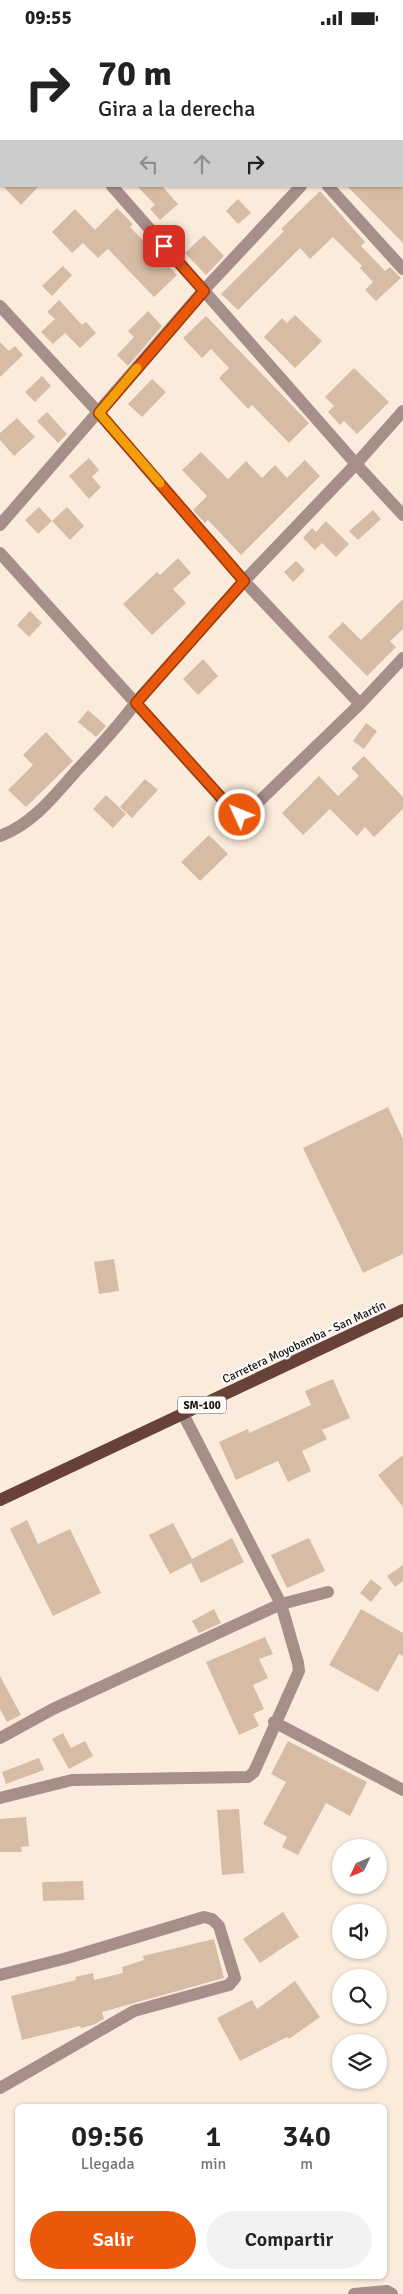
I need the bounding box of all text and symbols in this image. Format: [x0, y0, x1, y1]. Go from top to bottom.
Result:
text: 09:55 [25, 6, 72, 30]
text: 70 m [98, 52, 172, 95]
icon: right [15, 55, 80, 120]
text: Gira a la derecha [98, 95, 255, 122]
icon: left [135, 150, 163, 178]
icon: ahead [188, 150, 216, 178]
icon: right [241, 150, 269, 178]
pin [143, 225, 185, 267]
icon: arrive [150, 232, 178, 260]
position arrow [213, 788, 265, 840]
street label: Carretera Moyobamba - San Martín [220, 1298, 388, 1387]
road number: SM-100 [178, 1397, 226, 1413]
north arrow [332, 1839, 388, 1894]
map controls [332, 1839, 387, 2089]
button: sound [332, 1904, 387, 1959]
button: search [332, 1969, 387, 2024]
button: layers [332, 2034, 387, 2089]
text: 09:56 [71, 2118, 144, 2155]
text: 1 [205, 2118, 221, 2155]
text: 340 [282, 2118, 331, 2155]
text: Llegada [81, 2154, 135, 2174]
text: min [200, 2154, 226, 2174]
text: m [300, 2154, 313, 2174]
button: Salir [30, 2211, 196, 2269]
button: Compartir [206, 2211, 372, 2269]

